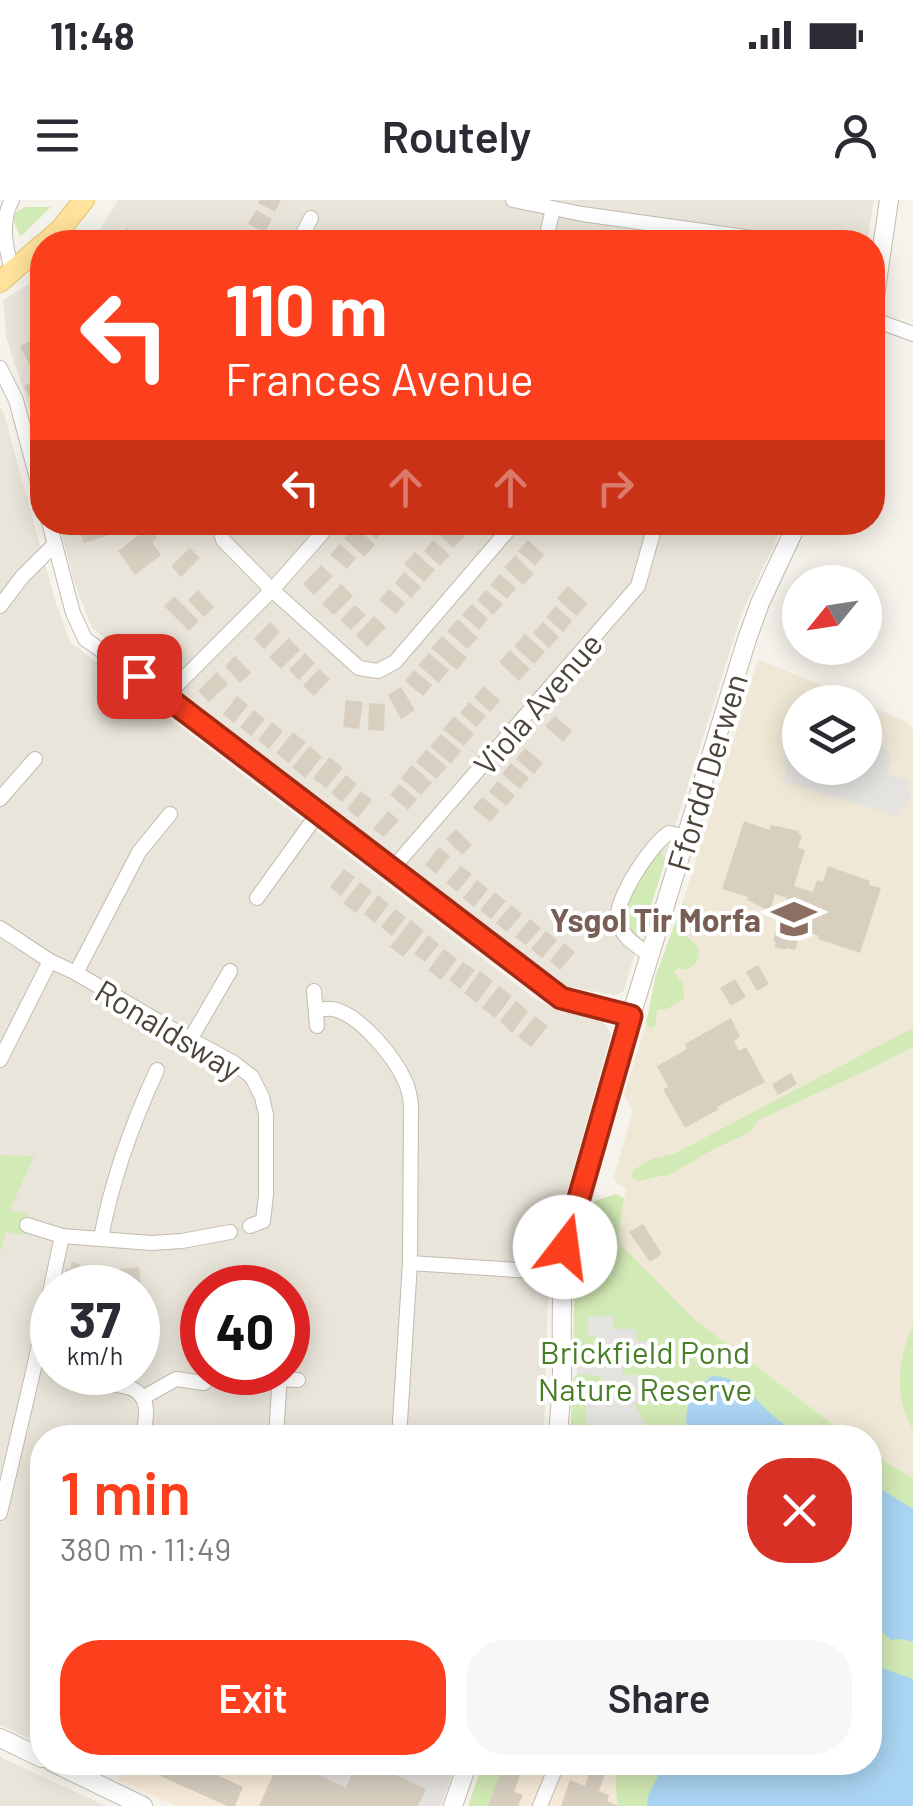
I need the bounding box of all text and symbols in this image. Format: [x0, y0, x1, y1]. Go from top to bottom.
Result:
text: 11:48 [50, 12, 135, 58]
icon: menu [30, 108, 85, 163]
text: Routely [381, 108, 532, 162]
icon: person [828, 108, 883, 163]
text: 110 m [225, 266, 387, 350]
icon: left [60, 270, 190, 400]
text: Frances Avenue [225, 351, 534, 405]
icon: left [273, 460, 328, 515]
icon: ahead [378, 460, 433, 515]
icon: ahead [483, 460, 538, 515]
icon: right [588, 460, 643, 515]
north arrow [782, 565, 882, 665]
map controls [782, 565, 882, 785]
street label: Viola Avenue [465, 624, 609, 782]
pin [97, 634, 182, 719]
icon: arrive [112, 649, 167, 704]
street label: Ffordd Derwen [658, 669, 754, 875]
button: layers [782, 685, 882, 785]
school or university icon: Ysgol Tir Morfa [770, 895, 818, 943]
place label: Ysgol Tir Morfa [550, 900, 761, 938]
street label: Ronaldsway [89, 971, 249, 1087]
position arrow [513, 1195, 617, 1299]
speed limit sign: 40 [180, 1265, 310, 1395]
text: 37 [69, 1288, 121, 1348]
park label: Brickfield Pond Nature Reserve [538, 1332, 752, 1407]
text: km/h [67, 1340, 123, 1370]
text: 1 min [60, 1455, 191, 1527]
button: close [747, 1458, 852, 1563]
text: 380 m · 11:49 [60, 1529, 231, 1567]
button: Exit [60, 1640, 446, 1755]
button: Share [466, 1640, 852, 1755]

